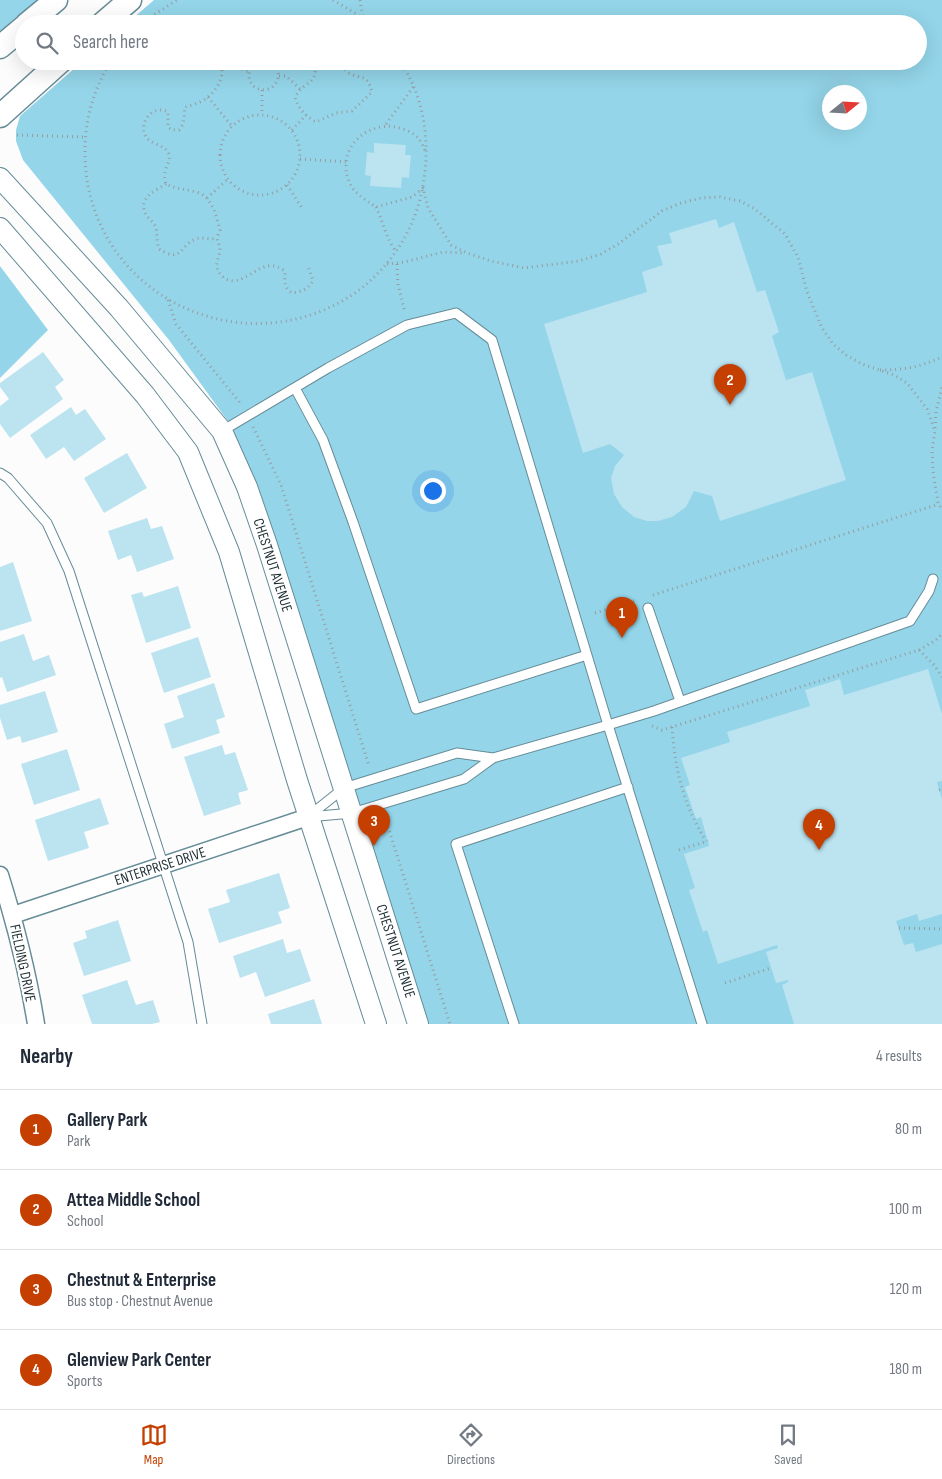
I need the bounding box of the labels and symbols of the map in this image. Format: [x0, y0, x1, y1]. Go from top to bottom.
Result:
north arrow [822, 85, 867, 130]
pin: 2 [714, 364, 746, 405]
your location [420, 478, 446, 504]
street label: CHESTNUT AVENUE [248, 516, 297, 614]
pin: 1 [606, 597, 638, 638]
pin: 3 [358, 805, 390, 846]
pin: 4 [803, 809, 835, 850]
street label: ENTERPRISE DRIVE [112, 843, 208, 890]
street label: CHESTNUT AVENUE [371, 902, 420, 1000]
street label: FIELDING DRIVE [5, 923, 40, 1004]

